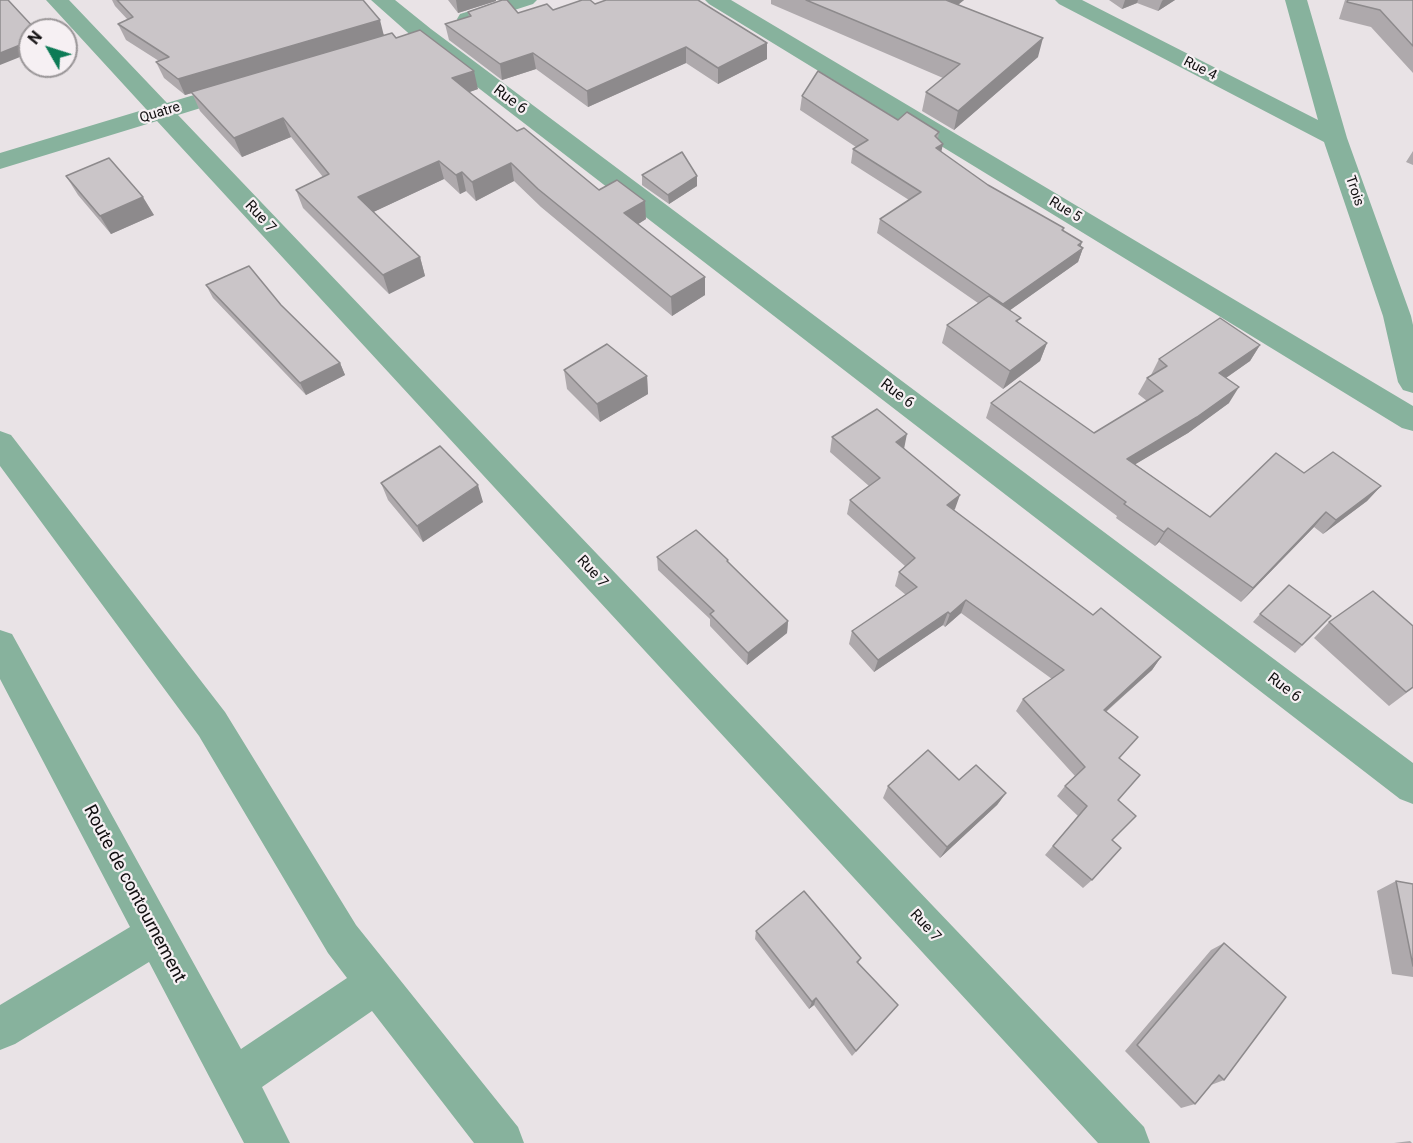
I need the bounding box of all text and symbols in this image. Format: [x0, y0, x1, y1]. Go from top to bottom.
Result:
north arrow [18, 18, 78, 78]
text: N [24, 27, 46, 48]
street label: Rue 4 [1181, 54, 1219, 84]
street label: Rue 6 [490, 81, 530, 119]
street label: Quatre [138, 99, 182, 127]
street label: Trois [1341, 174, 1367, 208]
street label: Rue 5 [1046, 194, 1084, 226]
street label: Rue 7 [241, 197, 279, 237]
street label: Rue 6 [877, 375, 917, 413]
street label: Rue 7 [573, 552, 611, 592]
street label: Rue 6 [1264, 669, 1304, 707]
street label: Route de contournement [78, 802, 190, 986]
street label: Rue 7 [906, 906, 944, 946]

